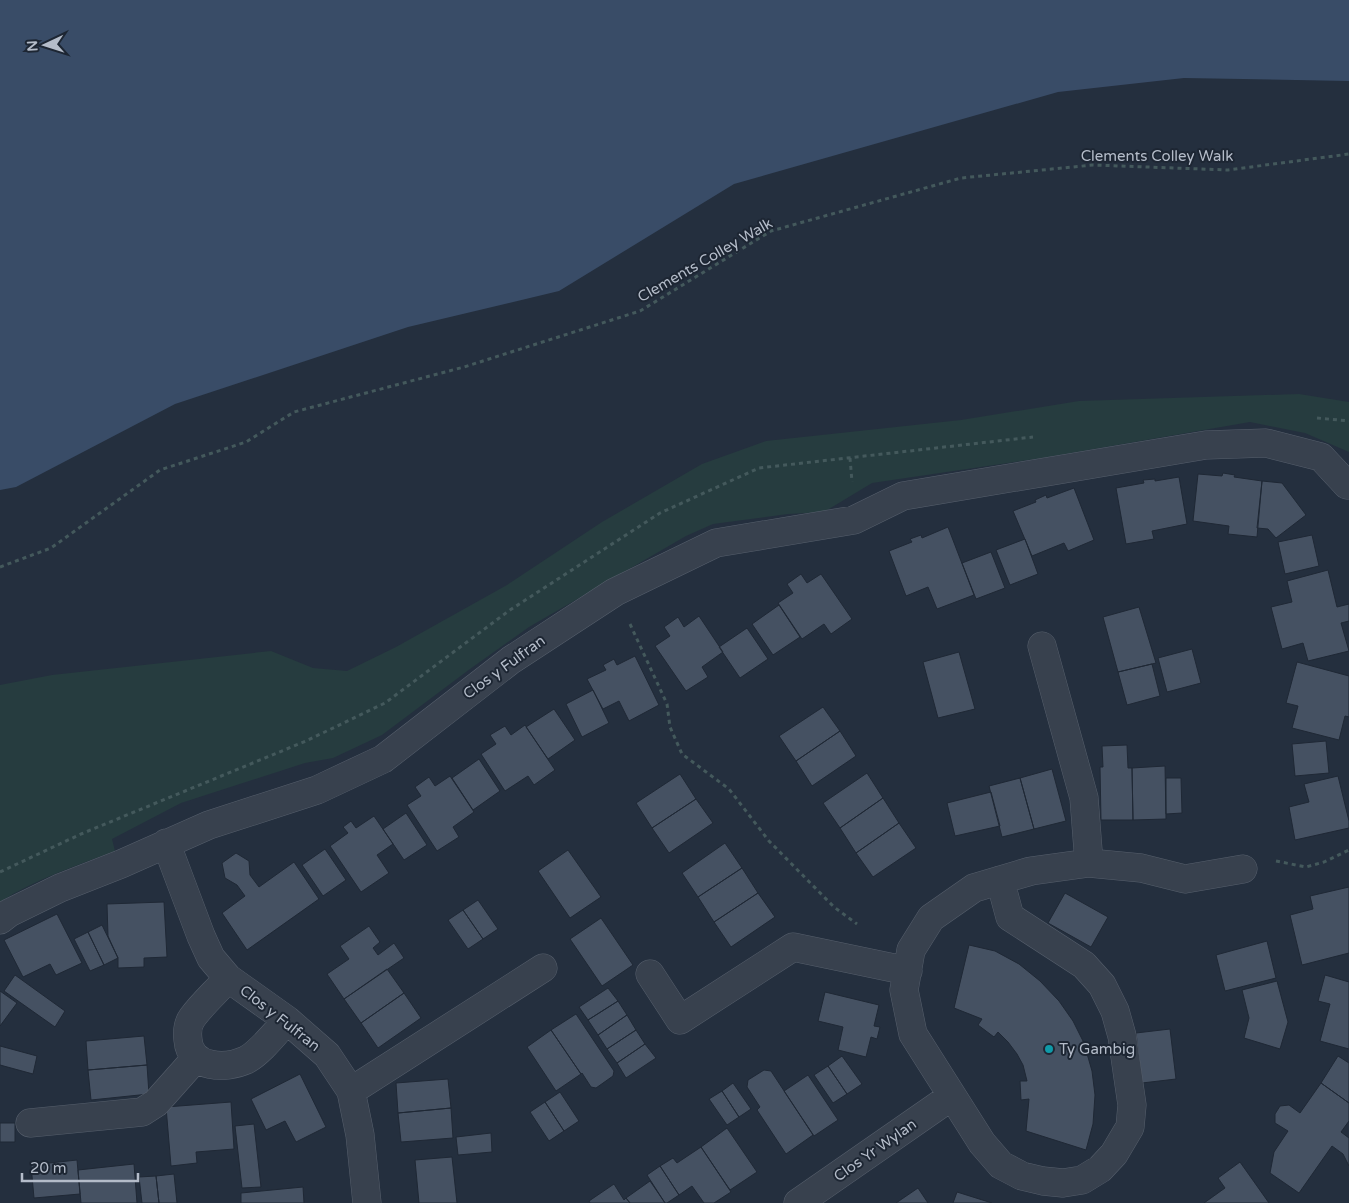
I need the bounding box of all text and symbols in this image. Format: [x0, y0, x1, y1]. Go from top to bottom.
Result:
north arrow [20, 20, 70, 70]
text: N [24, 40, 41, 52]
street label: Clements Colley Walk [1081, 147, 1233, 165]
street label: Clements Colley Walk [634, 214, 776, 306]
street label: Clos y Fulfran [460, 631, 548, 703]
street label: Clos y Fulfran [236, 981, 324, 1055]
place label: Ty Gambig [1059, 1040, 1135, 1058]
marker: Ty Gambig [1043, 1043, 1055, 1055]
street label: Clos Yr Wylan [830, 1115, 920, 1185]
scale bar [22, 1150, 139, 1182]
text: 20 m [30, 1159, 67, 1177]

